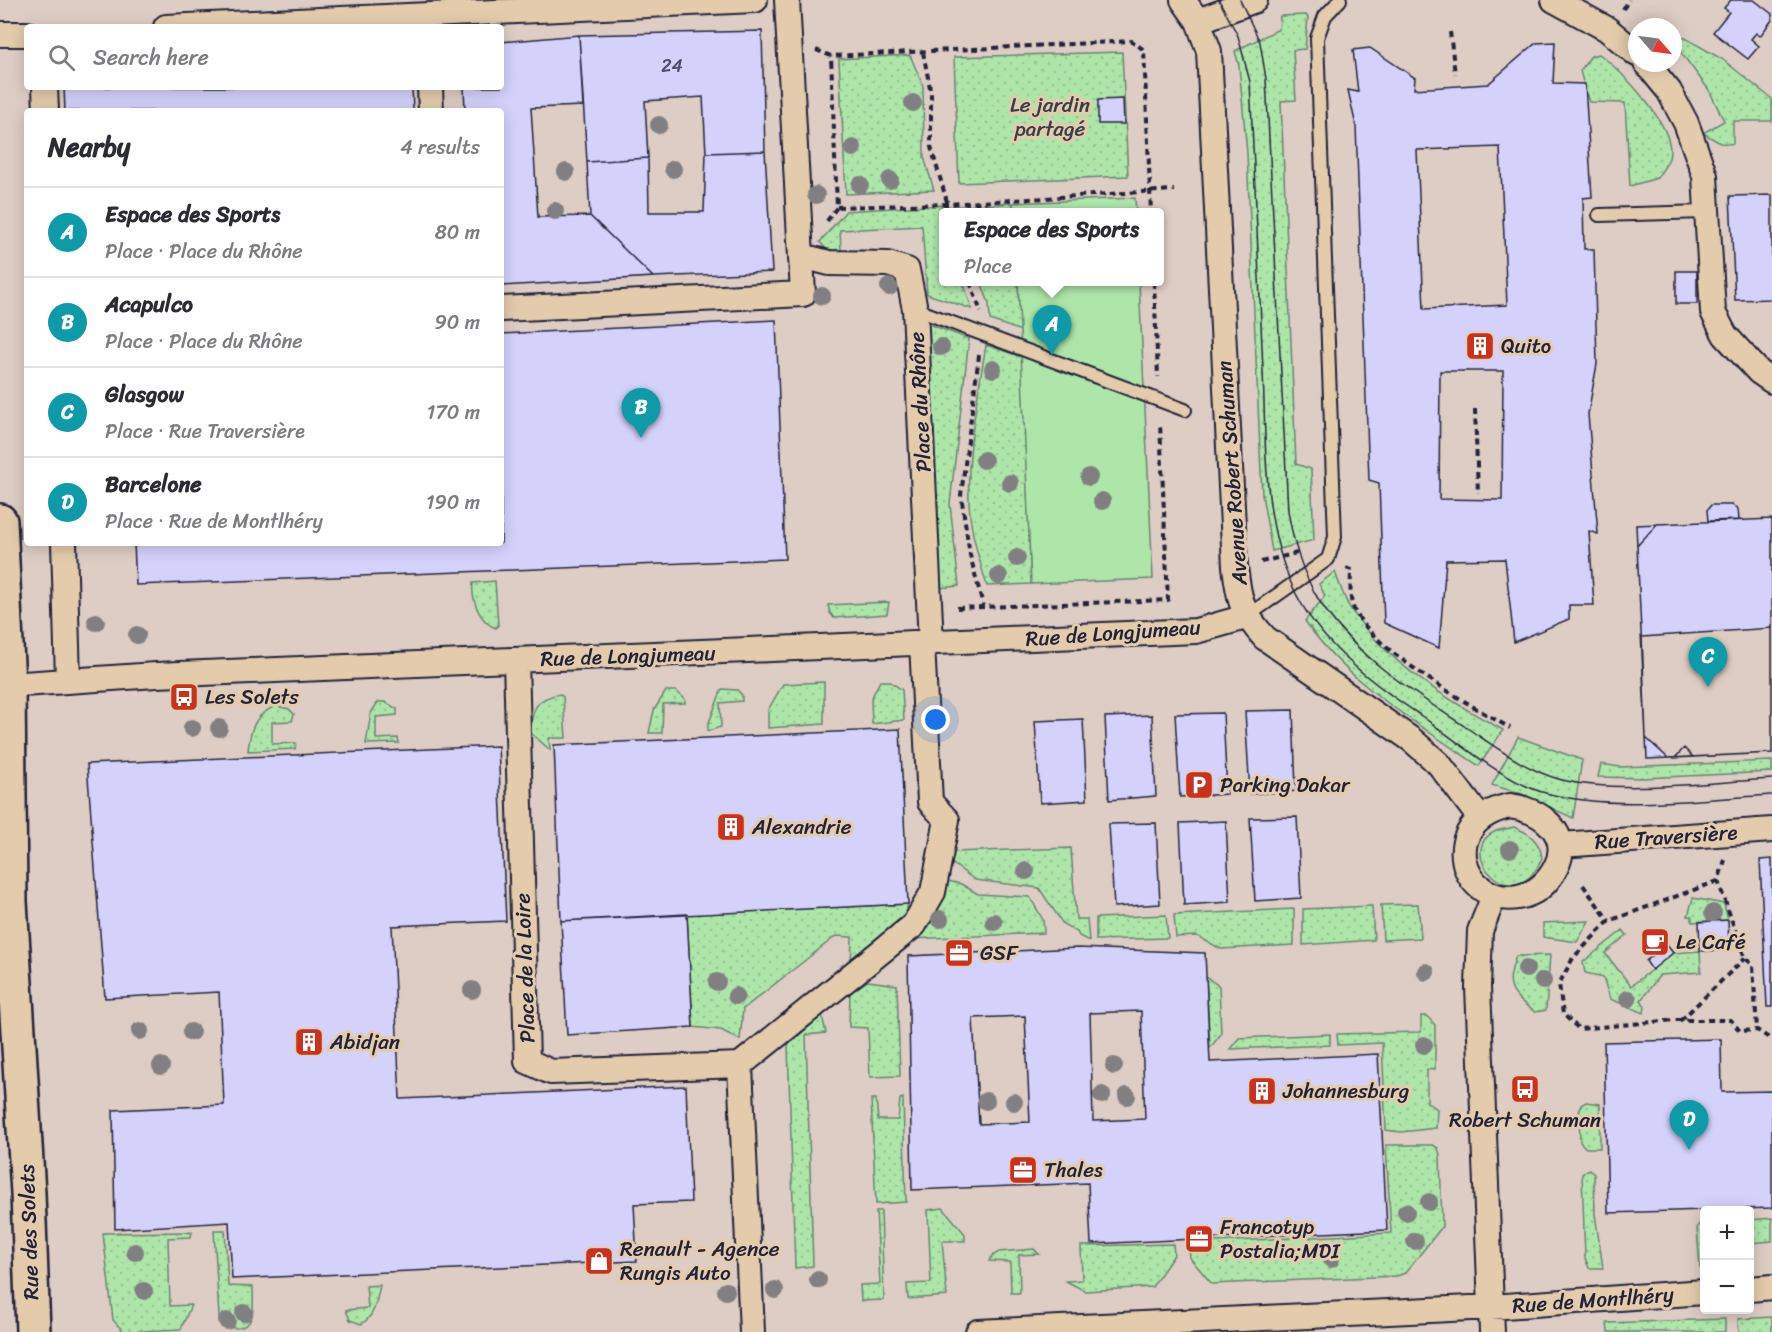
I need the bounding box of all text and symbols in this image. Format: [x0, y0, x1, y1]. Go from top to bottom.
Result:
north arrow [1628, 18, 1682, 72]
search box [24, 24, 504, 90]
text: Search here [93, 38, 209, 77]
icon: search [45, 41, 78, 74]
house number: 24 [661, 50, 683, 82]
park label: Le jardin partagé [1010, 86, 1090, 148]
text: Nearby [48, 124, 130, 170]
text: 4 results [400, 130, 480, 165]
text: Espace des Sports [105, 195, 280, 234]
popup [939, 208, 1164, 286]
text: Espace des Sports [964, 210, 1139, 249]
text: A [61, 215, 74, 250]
text: 80 m [435, 215, 480, 250]
text: Place · Place du Rhône [105, 234, 303, 269]
text: Place [964, 249, 1012, 284]
text: Acapulco [105, 285, 193, 324]
text: B [61, 305, 74, 340]
text: 90 m [435, 305, 480, 340]
pin: A [1032, 306, 1072, 355]
text: Place · Place du Rhône [105, 324, 303, 359]
place label: Quito [1501, 327, 1551, 365]
building icon: Quito [1464, 330, 1496, 362]
street label: Place du Rhône [897, 331, 943, 473]
street label: Avenue Robert Schuman [1205, 359, 1259, 588]
text: Glasgow [105, 375, 184, 414]
pin: B [622, 388, 660, 438]
text: C [61, 395, 74, 430]
text: 170 m [427, 395, 480, 430]
text: Place · Rue Traversière [105, 414, 305, 449]
text: Barcelone [105, 465, 202, 504]
text: D [62, 485, 73, 520]
text: 190 m [426, 485, 480, 520]
text: Place · Rue de Montlhéry [105, 504, 323, 539]
street label: Rue de Longjumeau [1024, 608, 1203, 658]
street label: Rue de Longjumeau [540, 634, 717, 678]
pin: C [1688, 638, 1728, 687]
place label: Les Solets [205, 678, 299, 716]
bus stop icon: Les Solets [168, 681, 200, 713]
your location [921, 705, 950, 734]
place label: Parking Dakar [1220, 766, 1351, 804]
parking icon: Parking Dakar [1183, 769, 1215, 801]
place label: Alexandrie [751, 808, 852, 846]
building icon: Alexandrie [715, 811, 747, 843]
street label: Rue Traversière [1593, 813, 1739, 861]
street label: Place de la Loire [503, 892, 547, 1044]
place label: Le Café [1676, 923, 1746, 961]
cafe icon: Le Café [1639, 926, 1671, 958]
place label: GSF [980, 934, 1019, 972]
office icon: GSF [943, 937, 975, 969]
place label: Abidjan [329, 1023, 400, 1061]
building icon: Abidjan [293, 1026, 325, 1058]
place label: Johannesburg [1282, 1072, 1410, 1110]
bus stop icon: Robert Schuman [1509, 1073, 1541, 1105]
building icon: Johannesburg [1246, 1075, 1278, 1107]
pin: D [1670, 1100, 1708, 1150]
place label: Robert Schuman [1449, 1101, 1601, 1139]
place label: Thales [1044, 1151, 1103, 1189]
office icon: Thales [1007, 1154, 1039, 1186]
street label: Rue des Solets [8, 1163, 50, 1301]
map controls [1700, 1206, 1754, 1314]
button: + [1700, 1206, 1754, 1260]
place label: Francotyp Postalia;MDI [1220, 1208, 1341, 1270]
office icon: Francotyp Postalia;MDI [1183, 1223, 1215, 1255]
place label: Renault - Agence Rungis Auto [620, 1230, 780, 1292]
shop icon: Renault - Agence Rungis Auto [583, 1245, 615, 1277]
button: − [1700, 1260, 1754, 1314]
street label: Rue de Montlhéry [1511, 1275, 1675, 1325]

